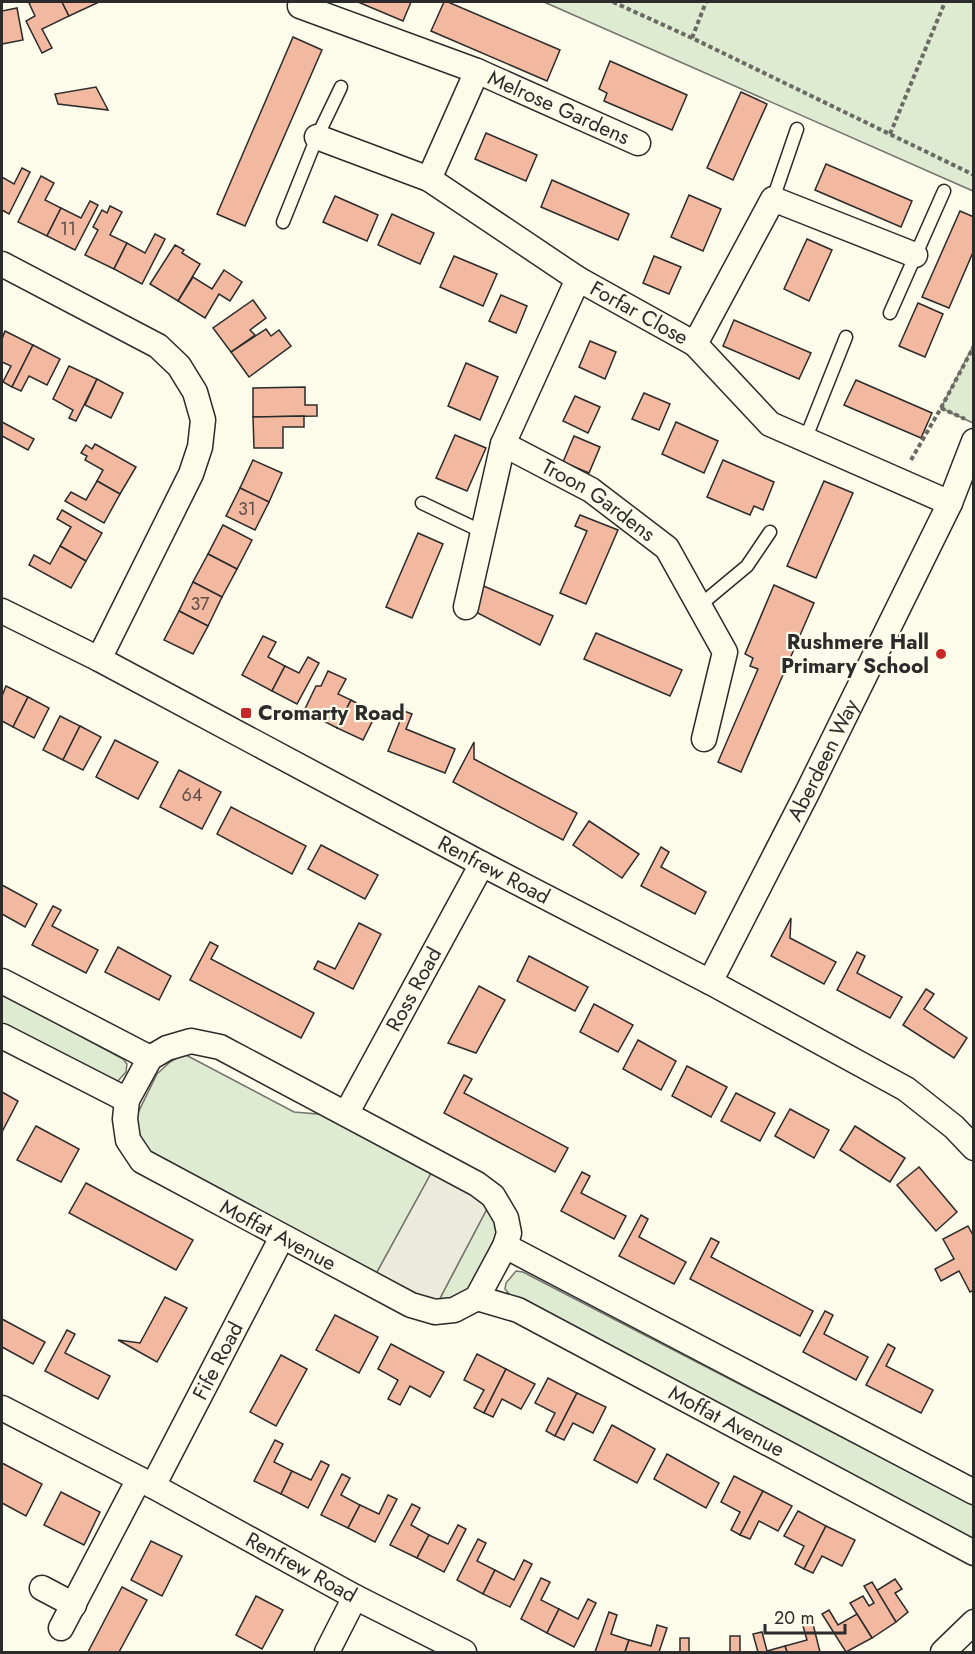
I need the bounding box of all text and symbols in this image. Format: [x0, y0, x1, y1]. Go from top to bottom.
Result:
street label: Melrose Gardens [483, 63, 634, 152]
house number: 11 [60, 216, 76, 242]
street label: Forfar Close [585, 274, 694, 352]
street label: Troon Gardens [536, 452, 662, 549]
house number: 31 [238, 496, 256, 522]
house number: 37 [190, 591, 210, 617]
place label: Rushmere Hall Primary School [781, 627, 929, 681]
marker: Rushmere Hall Primary School [934, 647, 948, 661]
street label: Aberdeen Way [780, 693, 866, 826]
place label: Cromarty Road [258, 698, 405, 728]
marker: Cromarty Road [239, 706, 253, 720]
house number: 64 [182, 782, 202, 808]
street label: Renfrew Road [433, 828, 555, 912]
street label: Ross Road [379, 942, 449, 1037]
street label: Moffat Avenue [215, 1192, 341, 1278]
street label: Fife Road [185, 1316, 251, 1405]
street label: Moffat Avenue [663, 1378, 790, 1464]
street label: Renfrew Road [240, 1525, 362, 1610]
scale bar [765, 1597, 844, 1635]
text: 20 m [774, 1605, 814, 1631]

